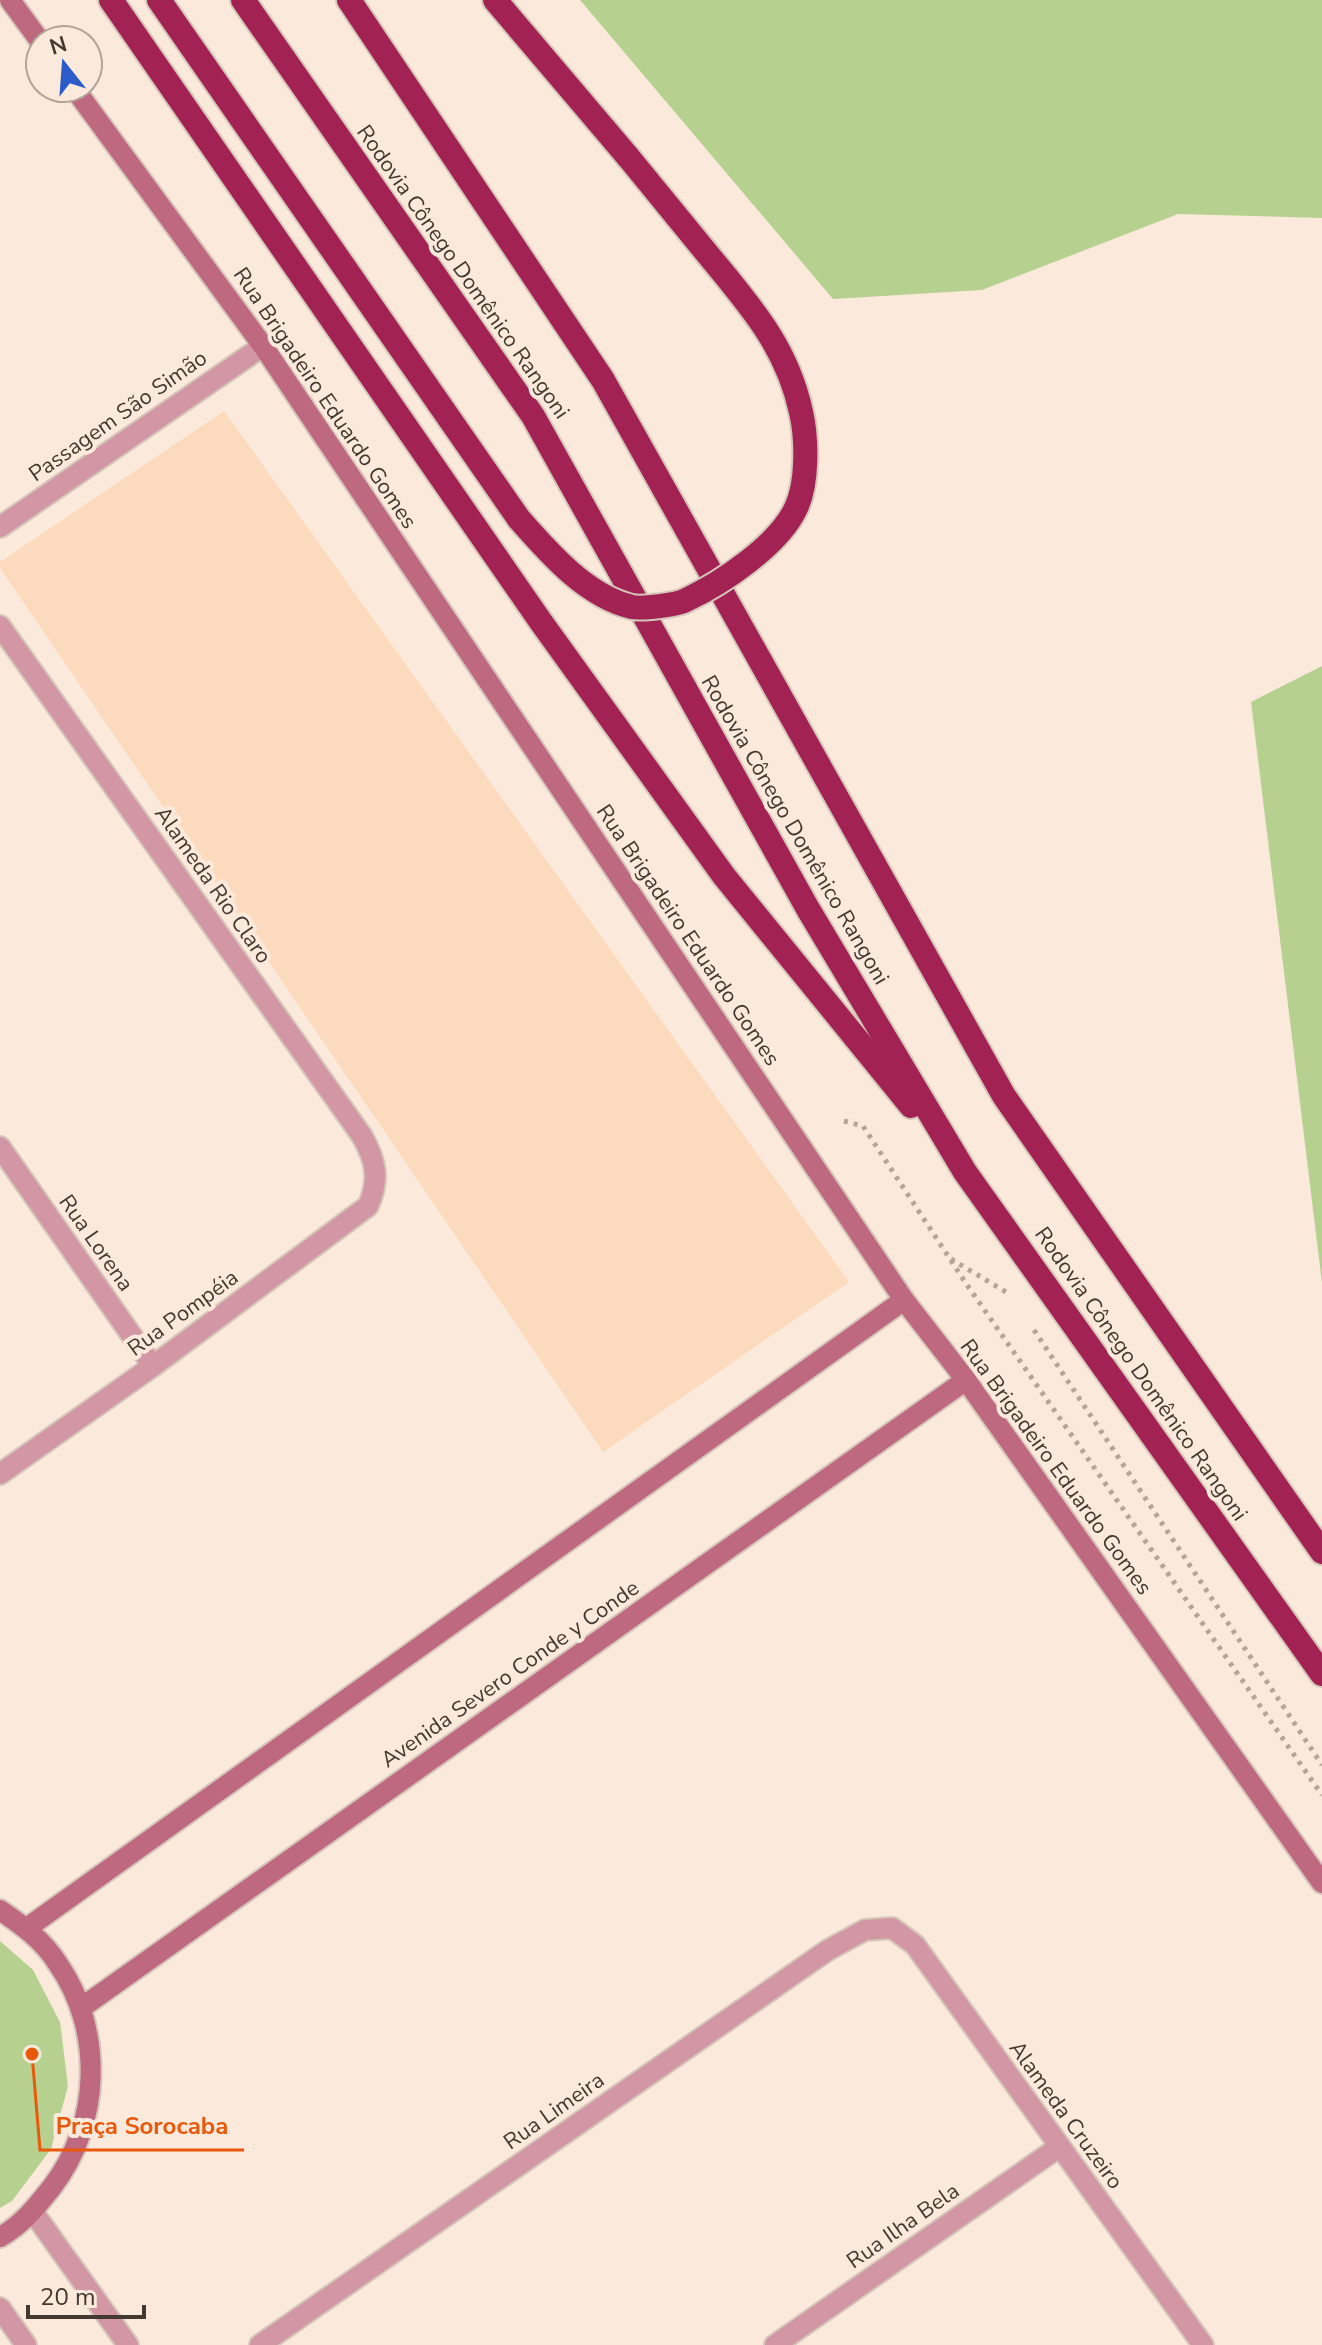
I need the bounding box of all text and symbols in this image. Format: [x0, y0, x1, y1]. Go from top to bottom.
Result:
north arrow [24, 24, 104, 104]
text: N [46, 29, 71, 63]
street label: Rodovia Cônego Domênico Rangoni [350, 119, 576, 425]
street label: Rua Brigadeiro Eduardo Gomes [226, 261, 424, 535]
street label: Passagem São Simão [23, 343, 213, 489]
street label: Rodovia Cônego Domênico Rangoni [694, 670, 896, 990]
street label: Rua Brigadeiro Eduardo Gomes [589, 798, 787, 1072]
street label: Alameda Rio Claro [148, 800, 278, 970]
street label: Rua Lorena [52, 1189, 140, 1297]
street label: Rodovia Cônego Domênico Rangoni [1028, 1221, 1254, 1527]
street label: Rua Pompéia [122, 1263, 244, 1363]
street label: Rua Brigadeiro Eduardo Gomes [953, 1333, 1159, 1601]
street label: Avenida Severo Conde y Conde [375, 1573, 645, 1775]
street label: Alameda Cruzeiro [1002, 2035, 1130, 2195]
street label: Rua Limeira [498, 2065, 610, 2157]
callout: Praça Sorocaba [40, 2102, 244, 2150]
text: Praça Sorocaba [56, 2110, 228, 2142]
street label: Rua Ilha Bela [841, 2176, 965, 2276]
scale bar [28, 2269, 144, 2319]
text: 20 m [40, 2281, 96, 2313]

